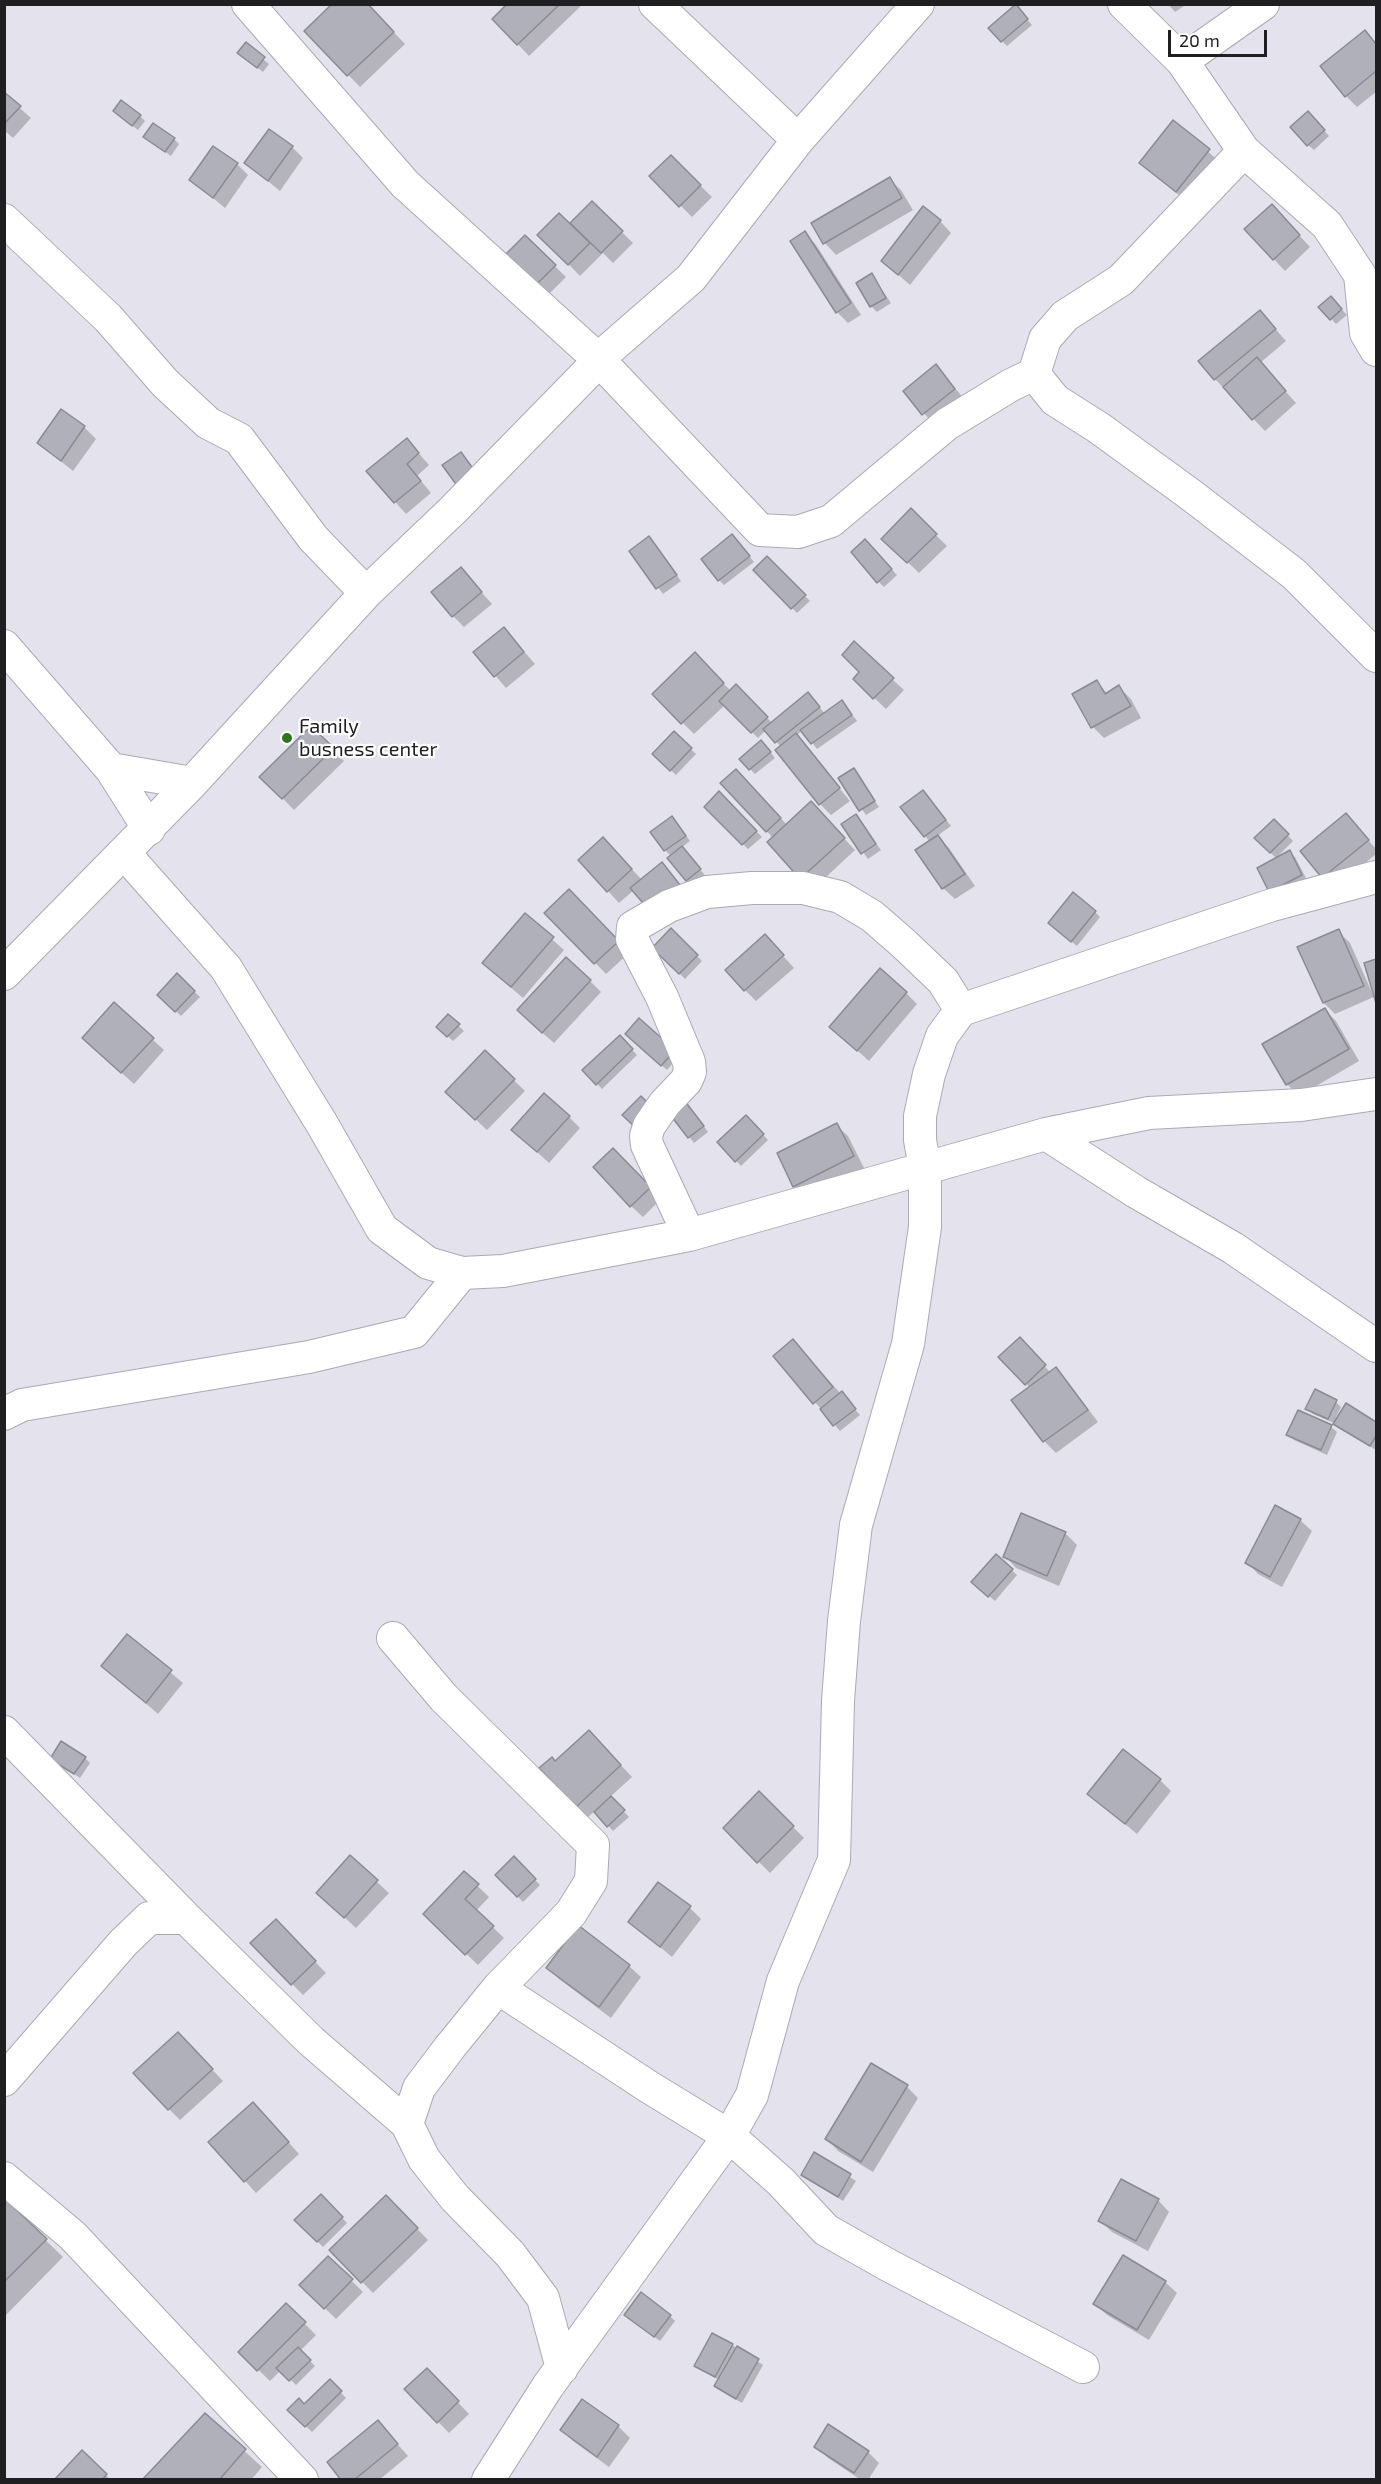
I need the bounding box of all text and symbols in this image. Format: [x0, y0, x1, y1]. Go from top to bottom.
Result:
scale bar [1171, 18, 1270, 56]
text: 20 m [1179, 29, 1220, 51]
place label: Family busness center [299, 714, 437, 761]
marker: Family busness center [280, 731, 294, 745]

